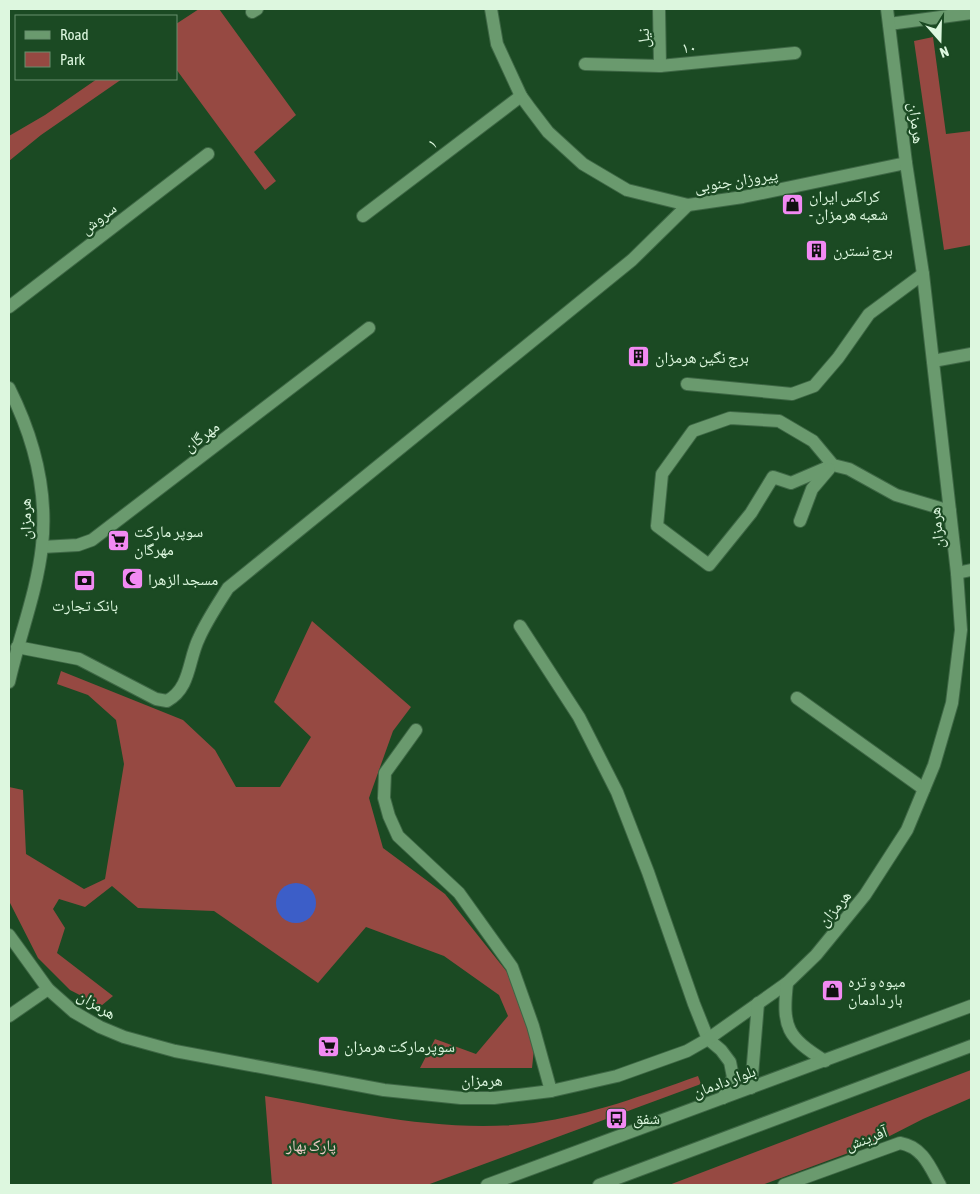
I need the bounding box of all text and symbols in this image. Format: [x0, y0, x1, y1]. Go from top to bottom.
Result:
legend [15, 15, 178, 80]
north arrow [915, 15, 965, 65]
text: Road [60, 26, 89, 43]
street label: نیل [634, 28, 654, 48]
street label: ۱۰ [681, 37, 697, 57]
text: N [938, 43, 951, 61]
text: Park [60, 51, 85, 68]
street label: هرمزان [904, 101, 928, 145]
street label: ۱ [424, 134, 440, 152]
street label: پیروزان جنوبی [693, 164, 780, 197]
place label: کراکس ایران - شعبه هرمزان [809, 187, 888, 225]
shop icon: کراکس ایران - شعبه هرمزان [781, 193, 805, 217]
street label: سروش [76, 198, 121, 239]
building icon: برج نسترن [805, 238, 829, 262]
place label: برج نسترن [833, 241, 893, 261]
building icon: برج نگین هرمزان [627, 345, 651, 369]
place label: برج نگین هرمزان [655, 348, 749, 368]
street label: مهرگان [180, 417, 224, 457]
street label: هرمزان [16, 498, 36, 540]
street label: هرمزان [925, 506, 949, 550]
place label: سوپر مارکت مهرگان [134, 522, 203, 560]
supermarket icon: سوپر مارکت مهرگان [106, 528, 130, 552]
mosque icon: مسجد الزهرا [120, 567, 144, 591]
bank icon: بانک تجارت [73, 569, 97, 593]
place label: مسجد الزهرا [148, 570, 218, 589]
place label: بانک تجارت [52, 596, 118, 615]
street label: هرمزان [814, 886, 856, 931]
place label: میوه و تره بار دادمان [848, 972, 905, 1010]
shop icon: میوه و تره بار دادمان [820, 978, 844, 1002]
street label: هرمزان [74, 986, 119, 1024]
supermarket icon: سوپرمارکت هرمزان [316, 1034, 340, 1058]
place label: سوپرمارکت هرمزان [344, 1037, 455, 1057]
street label: بلوار دادمان [690, 1061, 759, 1103]
street label: هرمزان [461, 1071, 503, 1091]
bus stop icon: شفق [605, 1106, 629, 1130]
place label: شفق [633, 1109, 660, 1129]
street label: آفرینش [843, 1122, 891, 1156]
park label: پارک بهار [285, 1136, 336, 1155]

